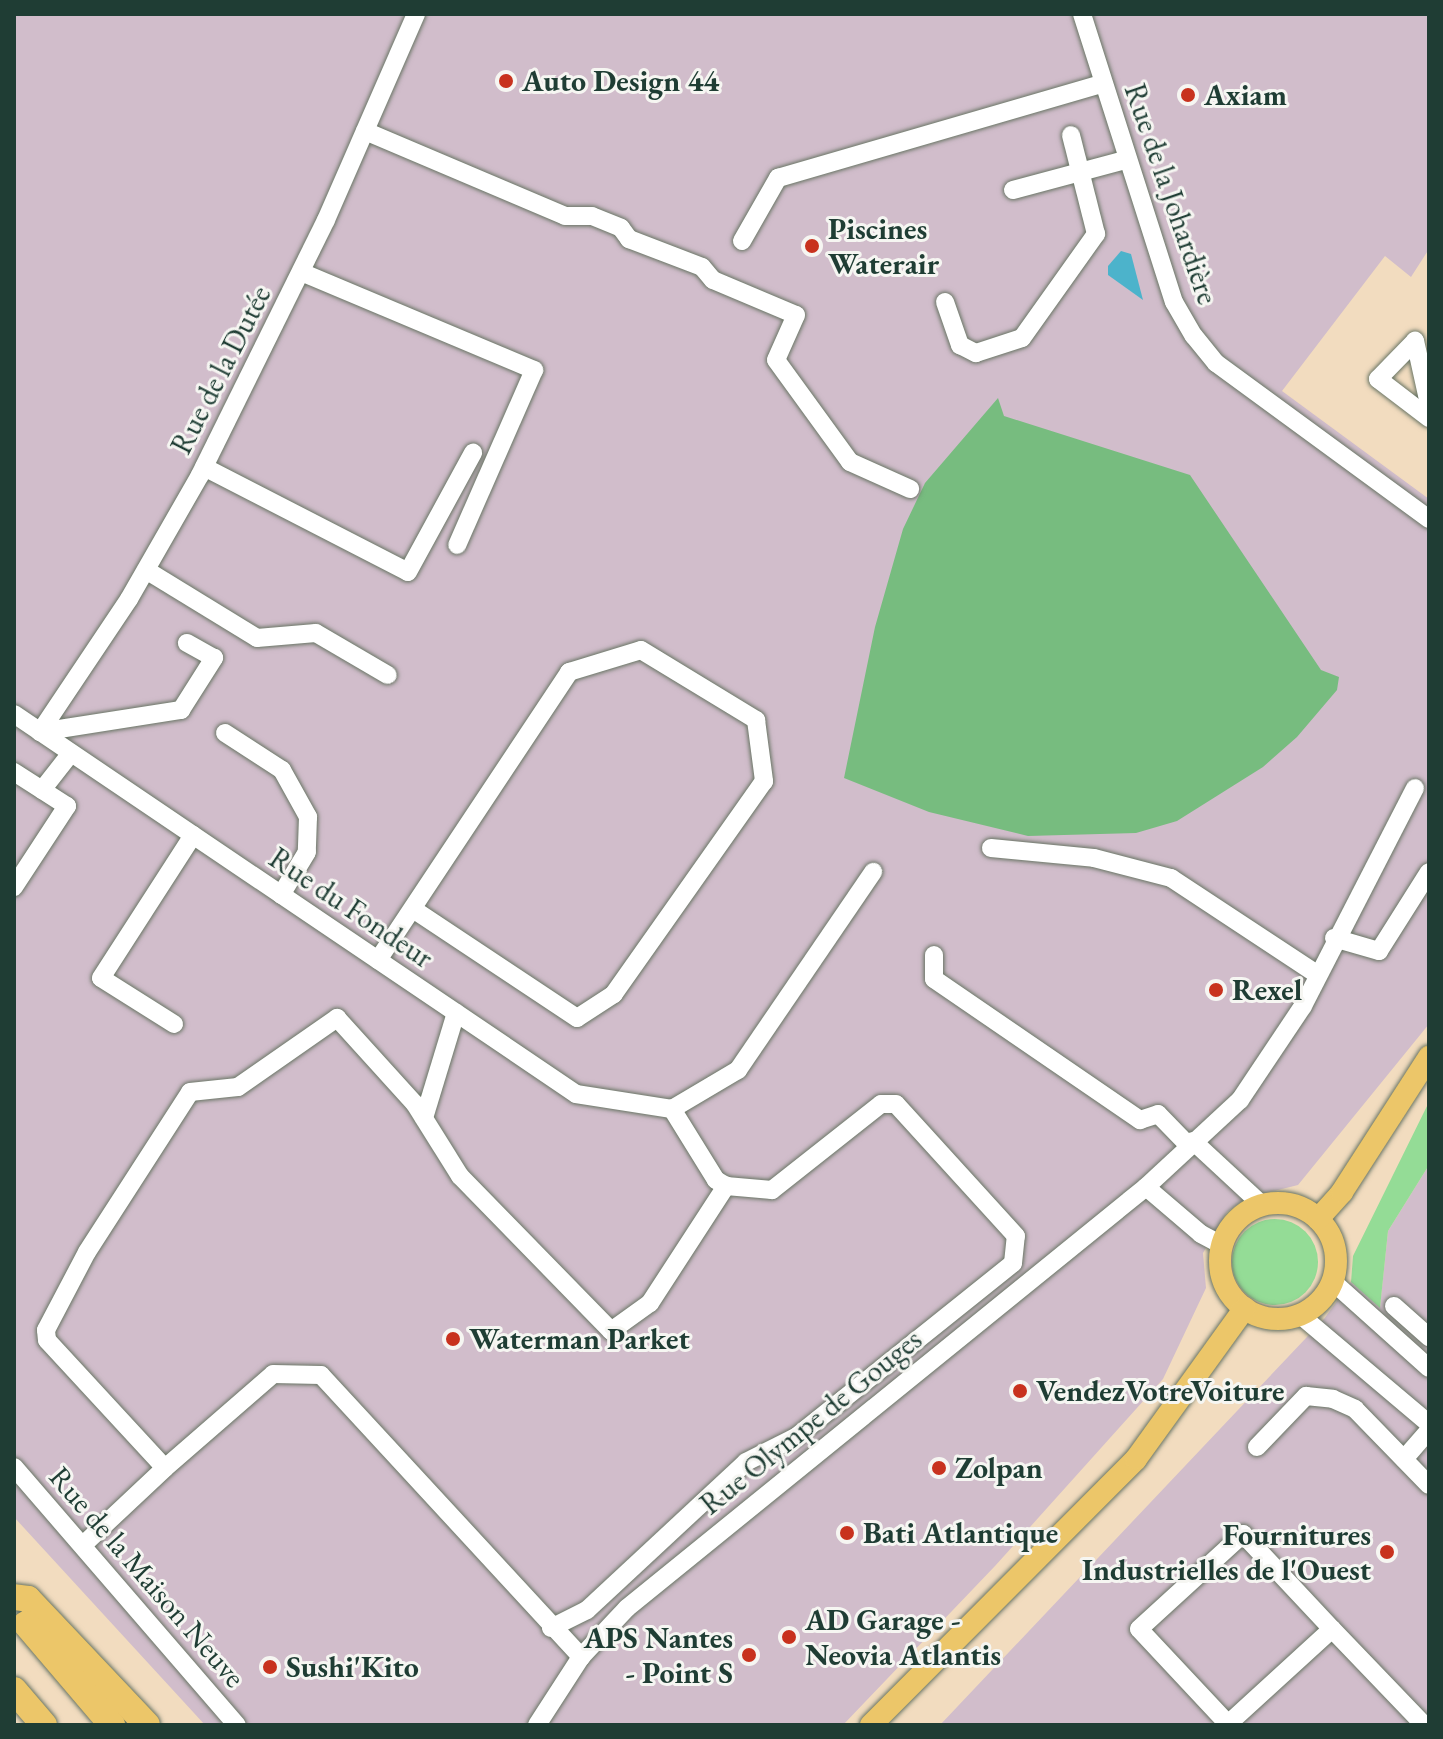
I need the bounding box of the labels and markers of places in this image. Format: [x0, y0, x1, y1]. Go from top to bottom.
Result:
place label: Auto Design 44 [522, 63, 719, 99]
marker: Auto Design 44 [497, 72, 515, 90]
place label: Axiam [1204, 77, 1287, 113]
marker: Axiam [1179, 86, 1197, 104]
place label: Piscines Waterair [828, 211, 939, 282]
marker: Piscines Waterair [803, 237, 821, 255]
place label: Rexel [1232, 972, 1302, 1008]
marker: Rexel [1207, 981, 1225, 999]
place label: Waterman Parket [469, 1321, 690, 1357]
marker: Waterman Parket [444, 1330, 462, 1348]
place label: VendezVotreVoiture [1036, 1373, 1285, 1409]
marker: VendezVotreVoiture [1011, 1382, 1029, 1400]
place label: Zolpan [955, 1450, 1043, 1486]
marker: Zolpan [930, 1459, 948, 1477]
place label: Bati Atlantique [863, 1515, 1058, 1551]
place label: Fournitures Industrielles de l'Ouest [1082, 1517, 1371, 1588]
marker: Bati Atlantique [838, 1524, 856, 1542]
marker: Fournitures Industrielles de l'Ouest [1378, 1543, 1396, 1561]
place label: AD Garage - Neovia Atlantis [805, 1602, 1001, 1672]
place label: APS Nantes - Point S [584, 1620, 733, 1690]
marker: AD Garage - Neovia Atlantis [780, 1628, 798, 1646]
marker: APS Nantes - Point S [740, 1646, 758, 1664]
place label: Sushi'Kito [286, 1649, 419, 1685]
marker: Sushi'Kito [261, 1658, 279, 1676]

